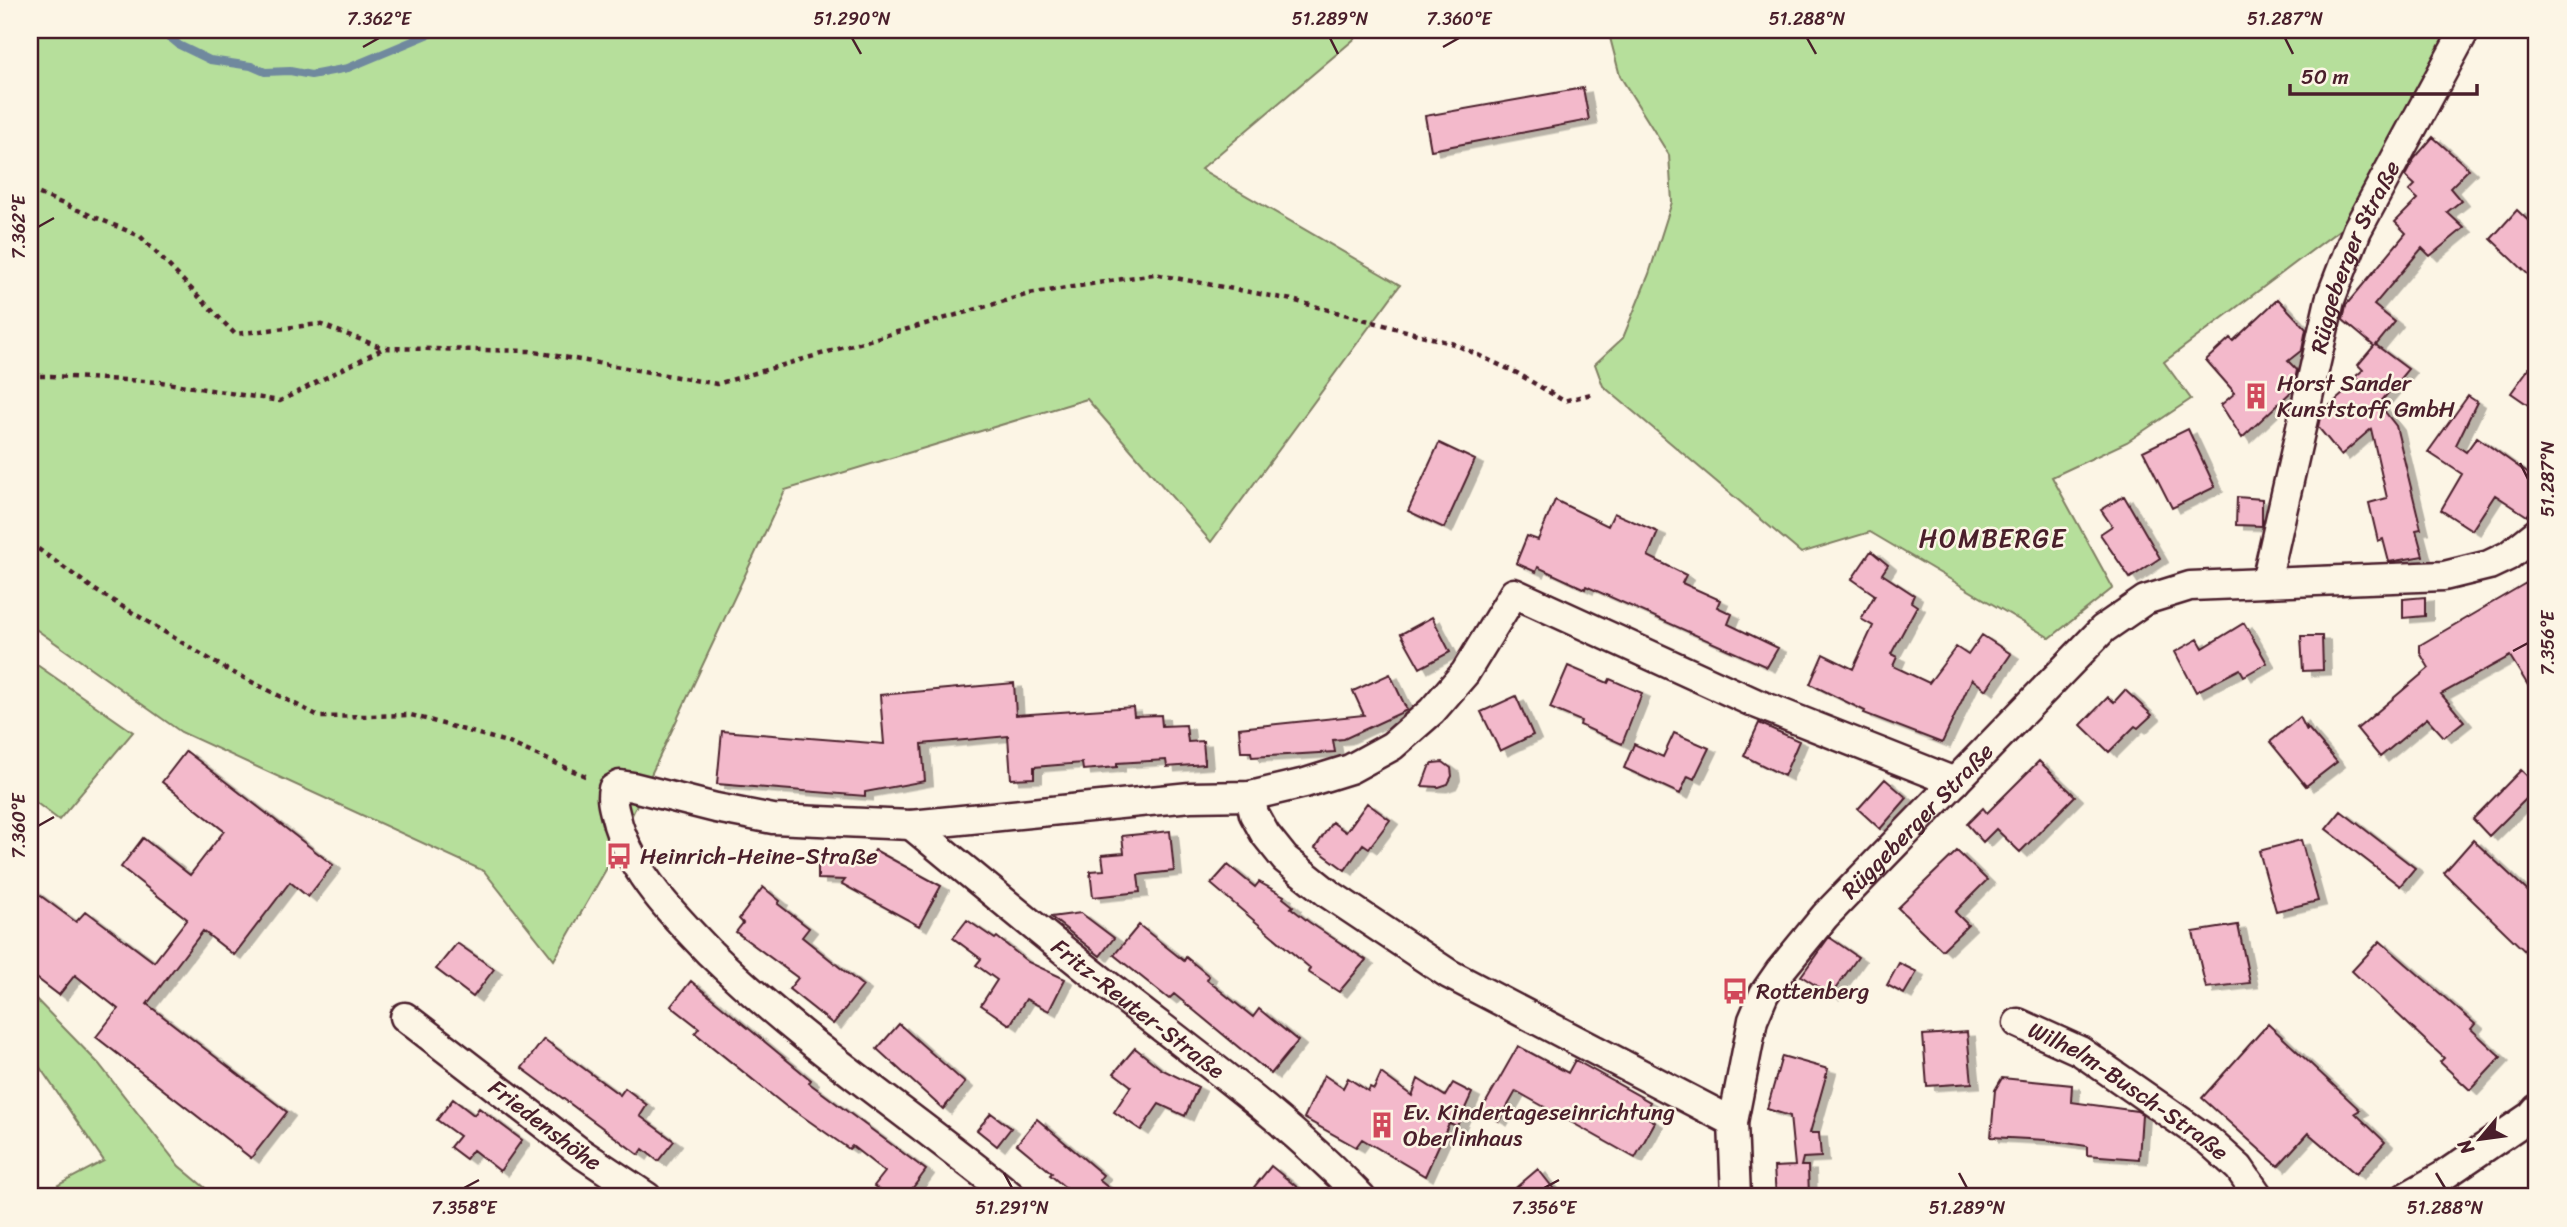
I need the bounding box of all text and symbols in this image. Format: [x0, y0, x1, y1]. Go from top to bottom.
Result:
text: 7.362°E [347, 3, 412, 35]
text: 51.290°N [813, 3, 891, 35]
text: 51.289°N [1292, 3, 1369, 35]
text: 7.360°E [1427, 3, 1492, 35]
text: 51.288°N [1769, 3, 1846, 35]
text: 51.287°N [2247, 3, 2323, 35]
scale bar [2290, 52, 2478, 96]
text: 50 m [2301, 58, 2349, 96]
street label: Rüggeberger Straße [2298, 152, 2412, 358]
text: 7.362°E [3, 194, 35, 259]
place label: Horst Sander Kunststoff GmbH [2277, 363, 2456, 430]
building icon: Horst Sander Kunststoff GmbH [2241, 381, 2271, 411]
text: 51.287°N [2532, 441, 2564, 517]
district label: HOMBERGE [1919, 515, 2067, 561]
text: 7.356°E [2532, 610, 2564, 675]
street label: Rüggeberger Straße [1831, 732, 2004, 909]
text: 7.360°E [3, 793, 35, 858]
place label: Heinrich-Heine-Straße [640, 836, 878, 877]
bus stop icon: Heinrich-Heine-Straße [604, 841, 634, 871]
street label: Fritz-Reuter-Straße [1042, 927, 1234, 1090]
place label: Rottenberg [1756, 971, 1870, 1012]
bus stop icon: Rottenberg [1720, 976, 1750, 1006]
street label: Wilhelm-Busch-Straße [2021, 1010, 2239, 1171]
street label: Friedenshöhe [479, 1068, 611, 1182]
place label: Ev. Kindertageseinrichtung Oberlinhaus [1403, 1092, 1675, 1159]
north arrow [2444, 1104, 2514, 1174]
building icon: Ev. Kindertageseinrichtung Oberlinhaus [1367, 1110, 1397, 1140]
text: N [2448, 1133, 2484, 1162]
text: 7.358°E [431, 1192, 498, 1224]
text: 51.291°N [975, 1192, 1049, 1224]
text: 7.356°E [1512, 1192, 1577, 1224]
text: 51.289°N [1929, 1192, 2006, 1224]
text: 51.288°N [2407, 1192, 2484, 1224]

